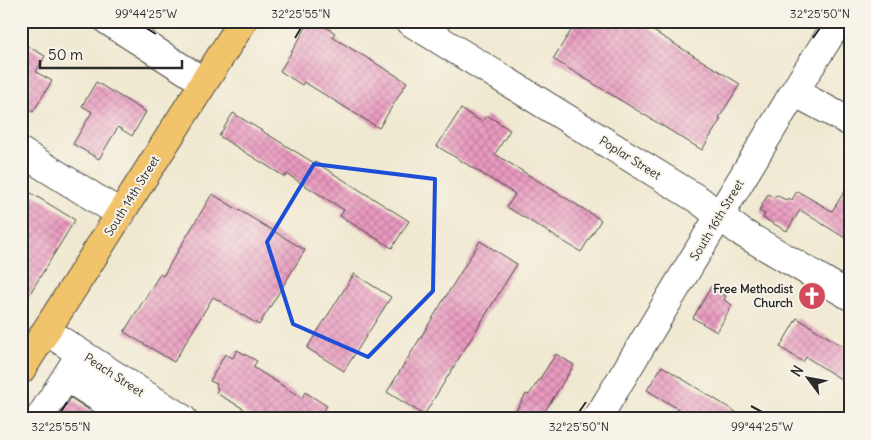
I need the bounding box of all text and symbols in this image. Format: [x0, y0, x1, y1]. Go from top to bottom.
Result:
text: 99°44'25"W [115, 6, 177, 21]
text: 32°25'55"N [271, 6, 331, 21]
text: 32°25'50"N [790, 6, 850, 21]
scale bar [40, 38, 182, 70]
text: 50 m [48, 45, 83, 64]
street label: Poplar Street [597, 133, 664, 182]
street label: South 14th Street [101, 153, 162, 239]
street label: South 16th Street [687, 177, 747, 263]
place label: Free Methodist Church [713, 281, 794, 310]
church icon: Free Methodist Church [797, 281, 827, 311]
street label: Peach Street [82, 350, 147, 399]
north arrow [784, 352, 834, 402]
text: N [787, 362, 807, 380]
text: 32°25'55"N [31, 419, 91, 434]
text: 32°25'50"N [549, 419, 609, 434]
text: 99°44'25"W [731, 419, 793, 434]

